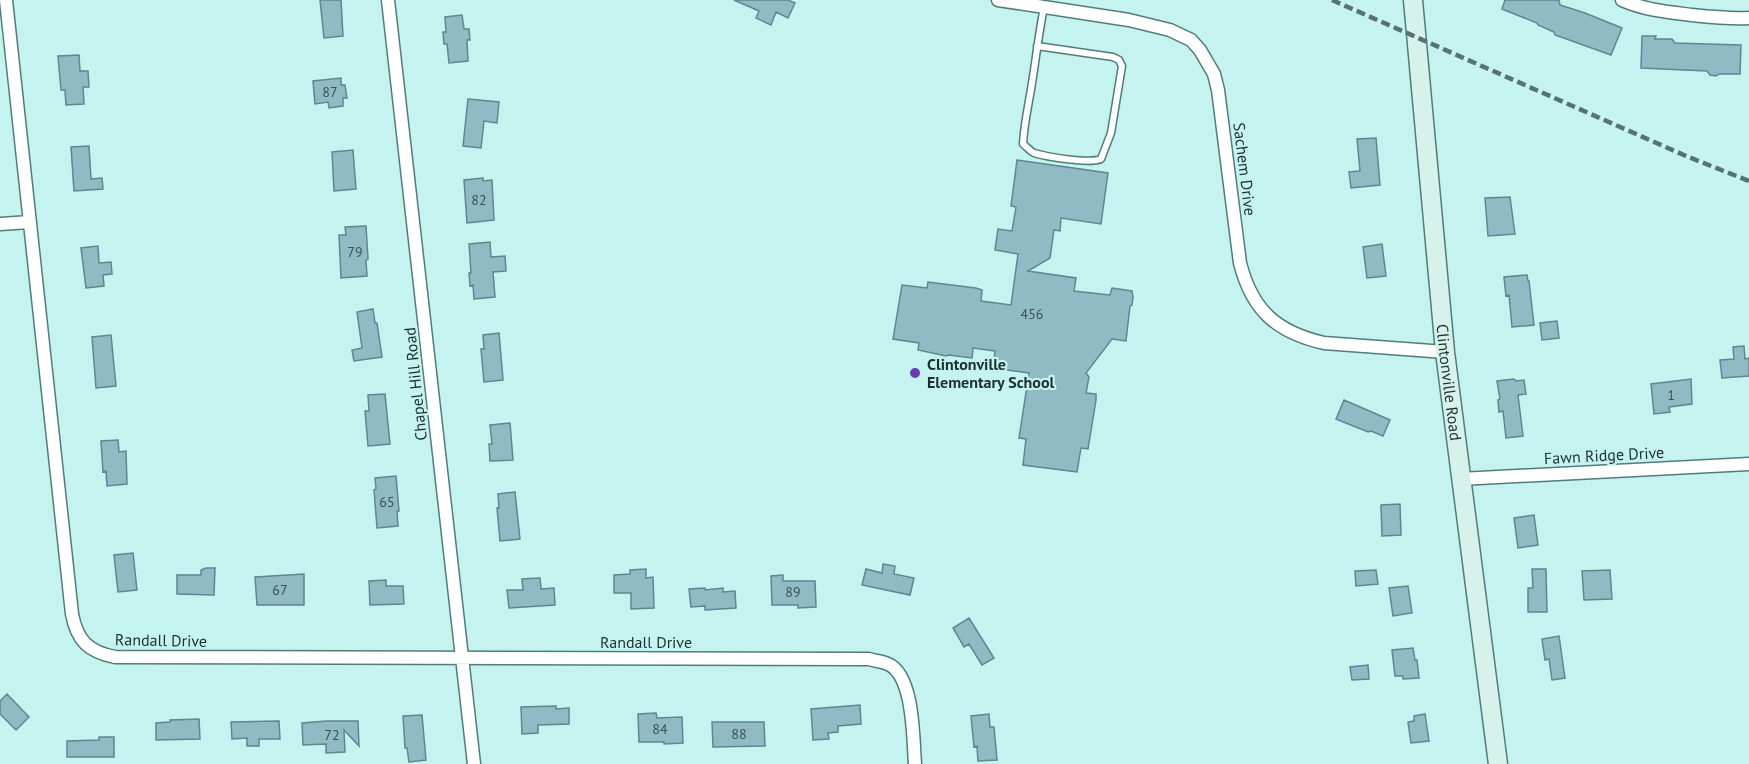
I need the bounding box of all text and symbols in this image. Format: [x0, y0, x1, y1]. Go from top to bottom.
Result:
house number: 87 [322, 83, 338, 101]
street label: Sachem Drive [1229, 121, 1261, 217]
house number: 82 [471, 191, 487, 209]
house number: 79 [347, 243, 363, 261]
house number: 456 [1021, 305, 1043, 323]
street label: Clintonville Road [1433, 323, 1466, 442]
street label: Chapel Hill Road [399, 326, 431, 442]
place label: Clintonville Elementary School [927, 354, 1054, 392]
marker: Clintonville Elementary School [908, 366, 922, 380]
house number: 1 [1667, 386, 1675, 404]
street label: Fawn Ridge Drive [1543, 442, 1665, 468]
house number: 65 [379, 493, 395, 511]
house number: 67 [272, 581, 288, 599]
house number: 89 [785, 583, 801, 601]
street label: Randall Drive [115, 629, 207, 651]
street label: Randall Drive [600, 632, 692, 652]
house number: 84 [652, 720, 668, 738]
house number: 88 [731, 725, 747, 743]
house number: 72 [324, 726, 340, 744]

